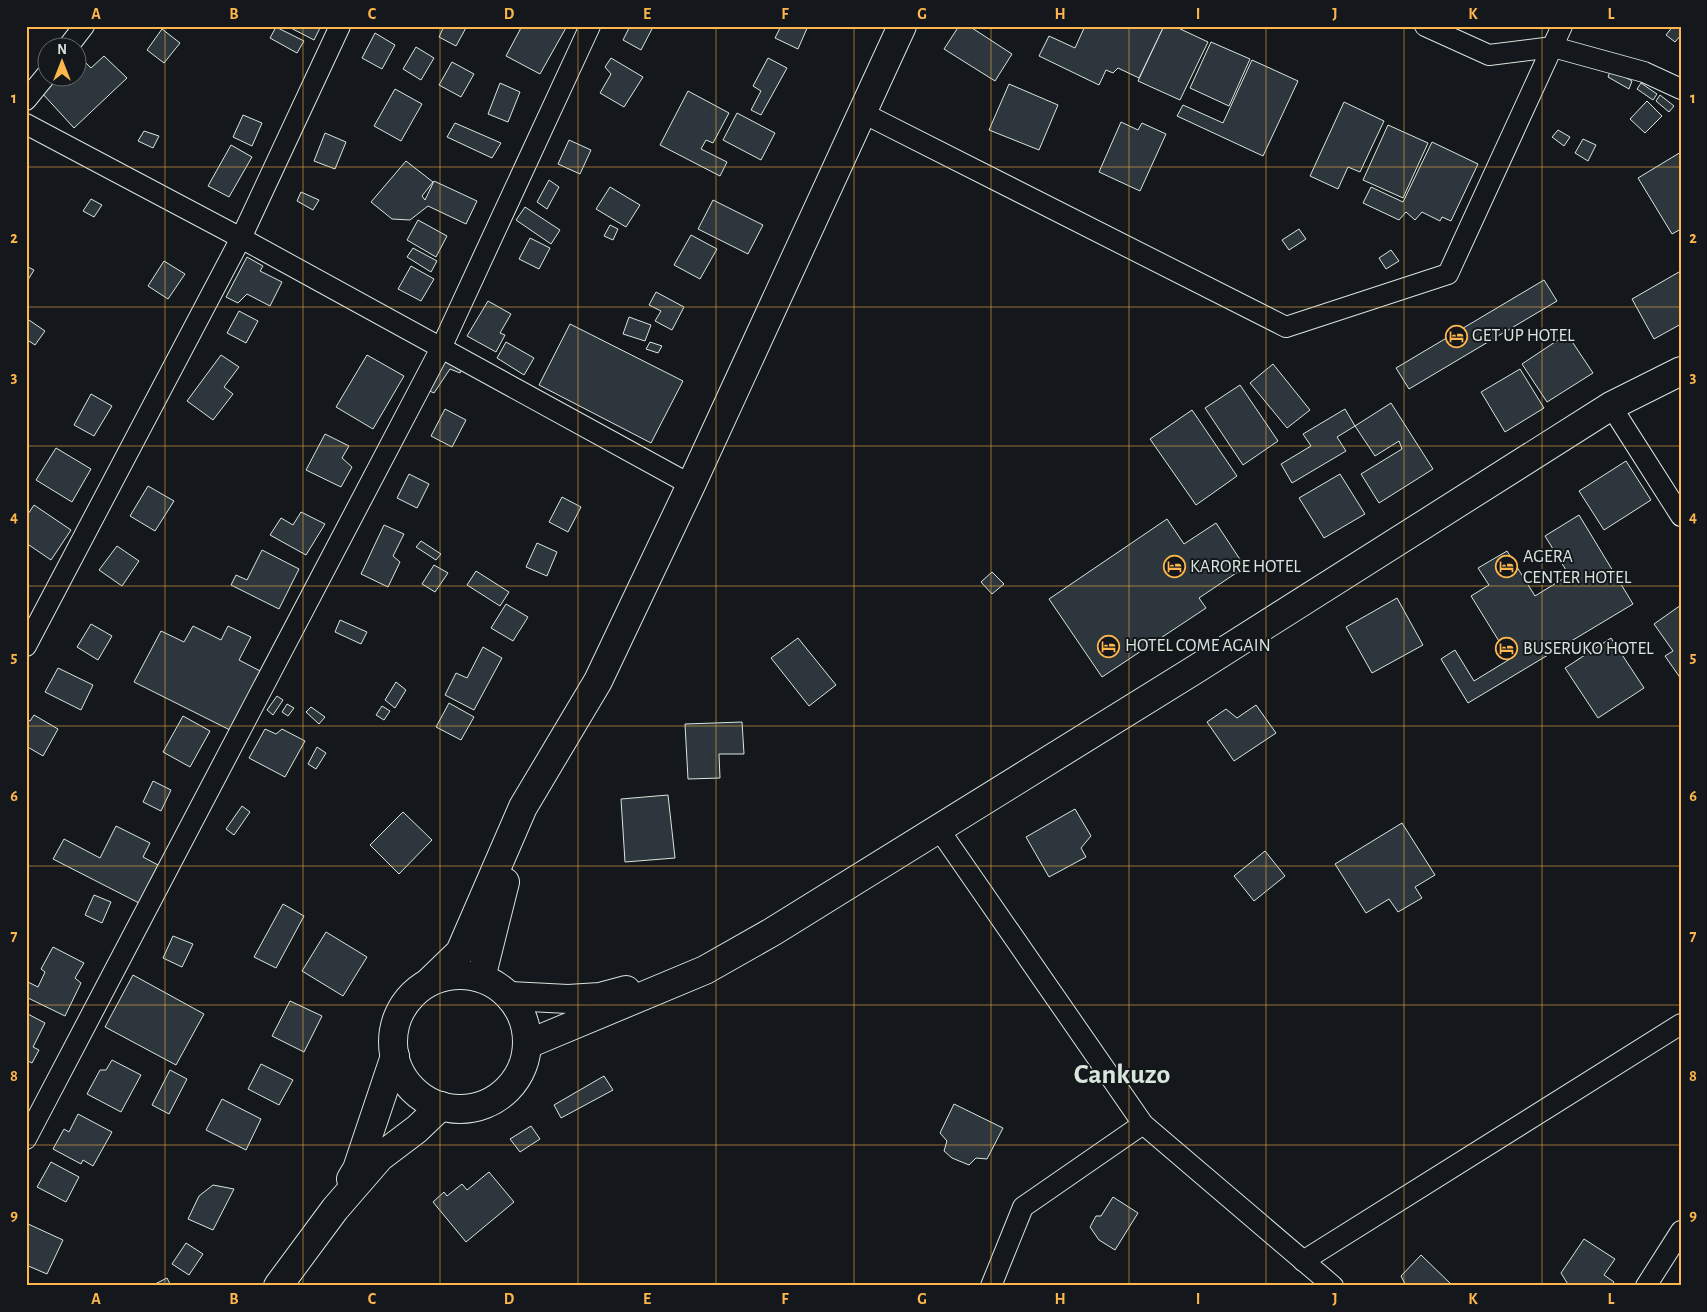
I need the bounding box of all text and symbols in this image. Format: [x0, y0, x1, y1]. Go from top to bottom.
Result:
text: A [91, 6, 101, 22]
text: B [229, 6, 239, 22]
text: C [368, 6, 377, 22]
text: D [504, 6, 515, 22]
text: E [643, 6, 651, 22]
text: F [781, 6, 789, 22]
text: G [917, 6, 927, 22]
text: H [1054, 6, 1066, 22]
text: I [1196, 6, 1200, 22]
text: J [1332, 6, 1338, 22]
text: K [1468, 6, 1478, 22]
text: L [1608, 6, 1615, 22]
north arrow [38, 38, 88, 88]
text: N [57, 43, 67, 57]
text: 1 [11, 90, 17, 106]
text: 1 [1690, 90, 1696, 106]
text: 2 [10, 230, 18, 246]
text: 2 [1689, 230, 1697, 246]
hotel icon: GET UP HOTEL [1444, 324, 1468, 348]
place label: GET UP HOTEL [1472, 327, 1575, 345]
text: 3 [11, 369, 18, 385]
text: 3 [1690, 369, 1697, 385]
text: 4 [10, 509, 18, 525]
text: 4 [1689, 509, 1697, 525]
place label: AGERA CENTER HOTEL [1523, 548, 1632, 587]
hotel icon: KARORE HOTEL [1162, 555, 1186, 579]
hotel icon: AGERA CENTER HOTEL [1495, 555, 1519, 579]
place label: KARORE HOTEL [1190, 558, 1301, 576]
hotel icon: HOTEL COME AGAIN [1097, 634, 1121, 658]
place label: HOTEL COME AGAIN [1125, 637, 1271, 655]
hotel icon: BUSERUKO HOTEL [1495, 637, 1519, 661]
place label: BUSERUKO HOTEL [1523, 640, 1654, 658]
text: 5 [11, 649, 18, 665]
text: 5 [1690, 649, 1697, 665]
text: 6 [10, 788, 18, 804]
text: 6 [1689, 788, 1697, 804]
text: 7 [11, 928, 18, 944]
text: 7 [1690, 928, 1697, 944]
district label: Cankuzo [1074, 1061, 1170, 1089]
text: 8 [10, 1068, 18, 1084]
text: 8 [1689, 1068, 1697, 1084]
text: 9 [10, 1207, 18, 1223]
text: 9 [1689, 1207, 1697, 1223]
text: A [91, 1291, 101, 1307]
text: B [229, 1291, 239, 1307]
text: C [368, 1291, 377, 1307]
text: D [504, 1291, 515, 1307]
text: E [643, 1291, 651, 1307]
text: F [781, 1291, 789, 1307]
text: G [917, 1291, 927, 1307]
text: H [1054, 1291, 1066, 1307]
text: I [1196, 1291, 1200, 1307]
text: J [1332, 1291, 1338, 1307]
text: K [1468, 1291, 1478, 1307]
text: L [1608, 1291, 1615, 1307]

